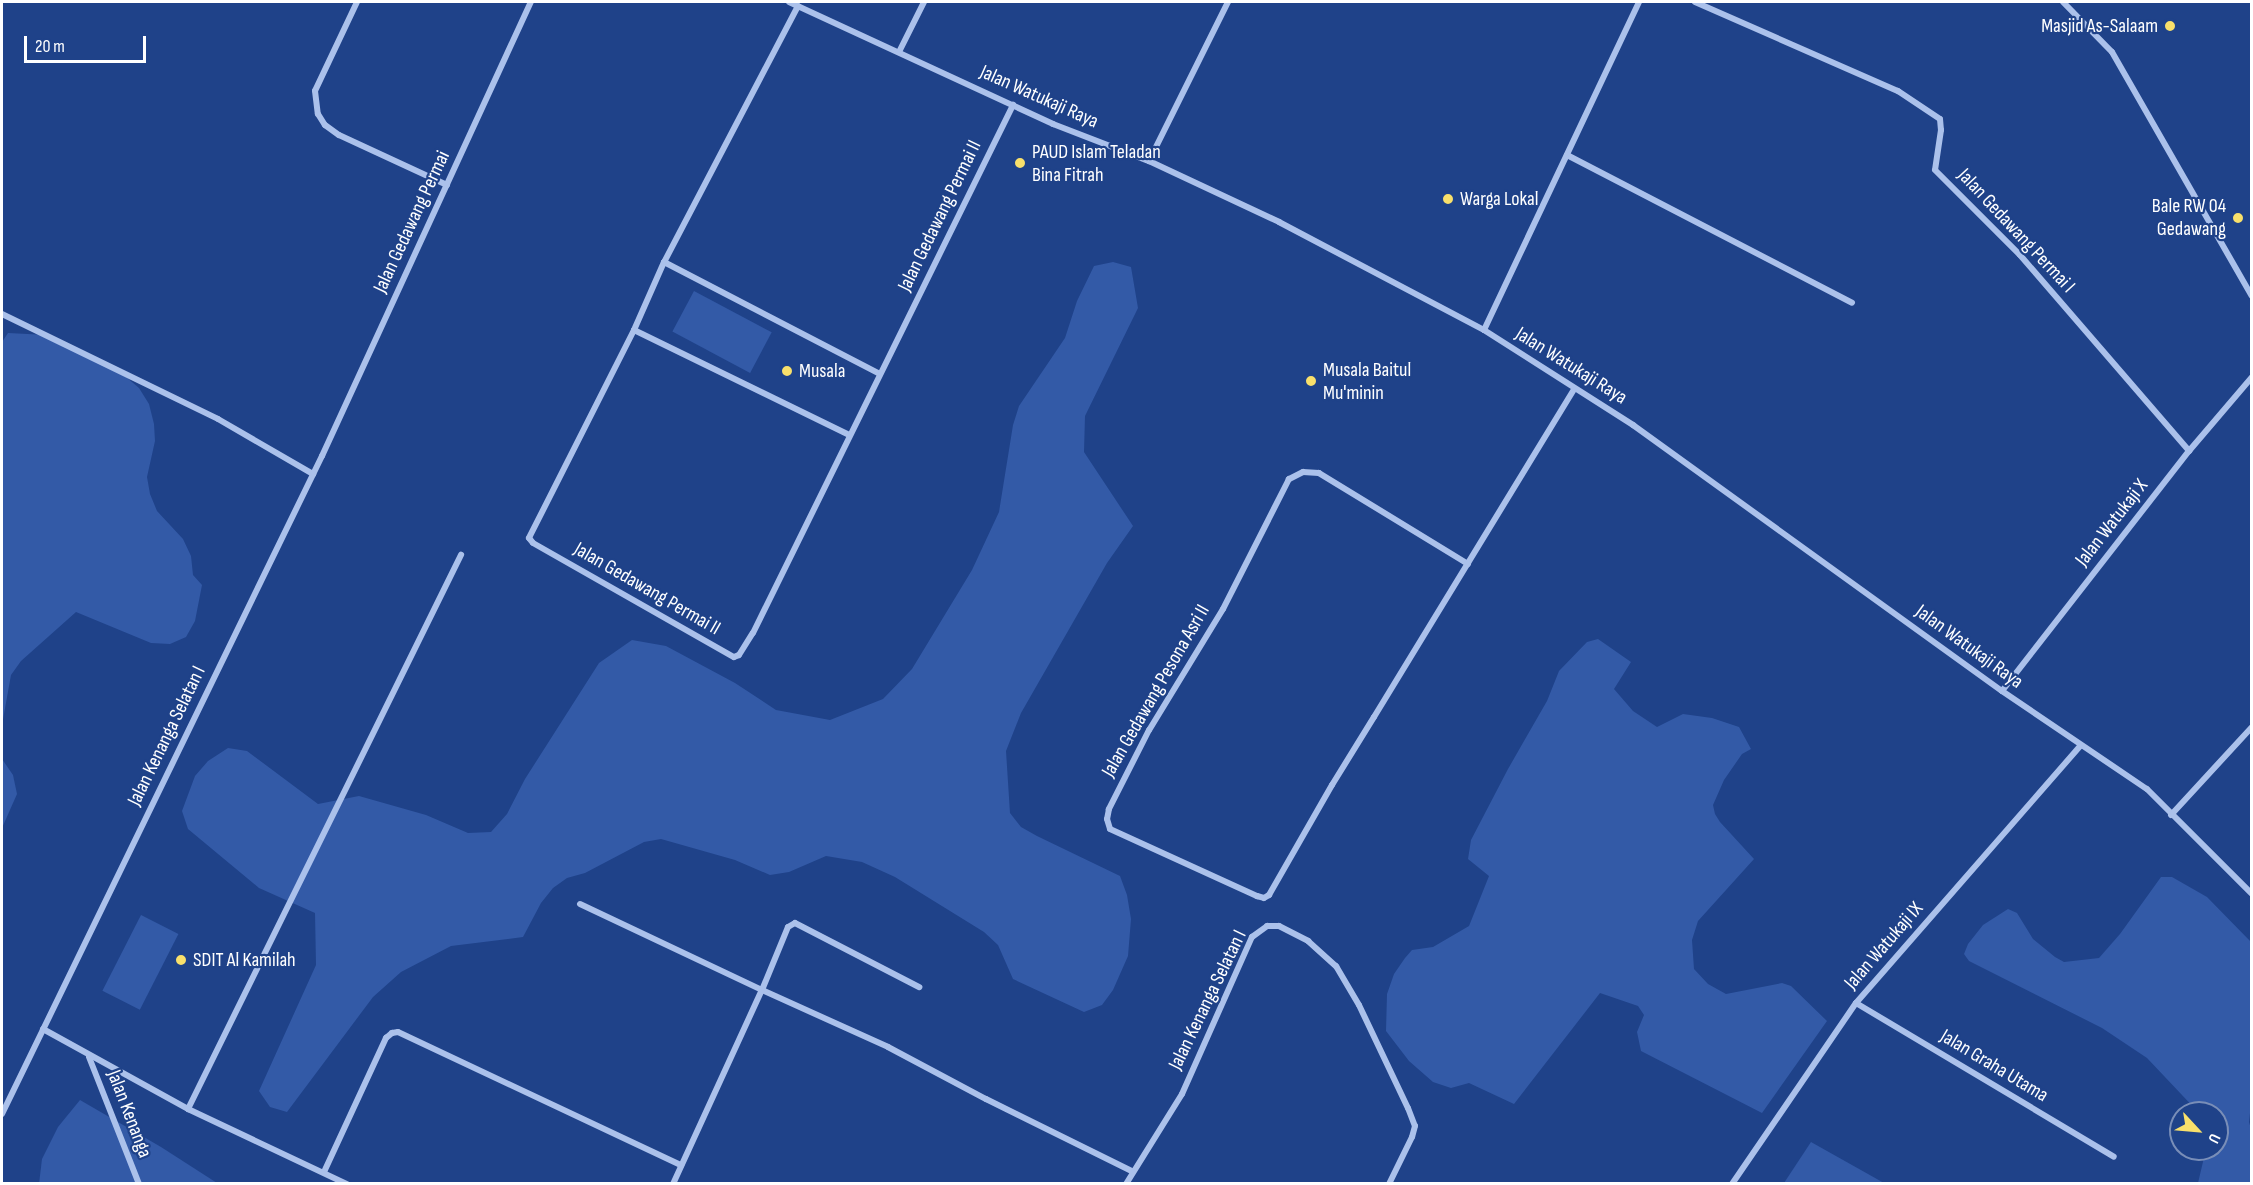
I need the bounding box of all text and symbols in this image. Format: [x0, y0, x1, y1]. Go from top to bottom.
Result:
place label: Masjid As-Salaam [2041, 14, 2158, 38]
marker: Masjid As-Salaam [2163, 19, 2177, 33]
scale bar [27, 24, 148, 62]
text: 20 m [35, 36, 65, 57]
street label: Jalan Watukaji Raya [976, 60, 1102, 134]
street label: Jalan Gedawang Permai II [893, 137, 987, 295]
place label: PAUD Islam Teladan Bina Fitrah [1032, 140, 1161, 187]
street label: Jalan Gedawang Permai [369, 147, 455, 297]
marker: PAUD Islam Teladan Bina Fitrah [1013, 156, 1027, 170]
street label: Jalan Gedawang Permai I [1952, 164, 2080, 298]
place label: Warga Lokal [1460, 187, 1539, 211]
marker: Warga Lokal [1441, 192, 1455, 206]
place label: Bale RW 04 Gedawang [2152, 195, 2226, 242]
marker: Bale RW 04 Gedawang [2231, 211, 2245, 225]
street label: Jalan Watukaji Raya [1511, 322, 1631, 410]
place label: Musala Baitul Mu'minin [1323, 358, 1411, 405]
place label: Musala [799, 359, 845, 383]
marker: Musala [780, 364, 794, 378]
marker: Musala Baitul Mu'minin [1304, 374, 1318, 388]
street label: Jalan Watukaji X [2071, 475, 2153, 571]
street label: Jalan Gedawang Permai II [570, 537, 724, 641]
street label: Jalan Gedawang Pesona Asri II [1097, 600, 1215, 782]
street label: Jalan Watukaji Raya [1911, 600, 2027, 694]
street label: Jalan Kenanga Selatan I [123, 662, 211, 810]
street label: Jalan Watukaji IX [1840, 897, 1928, 995]
street label: Jalan Kenanga Selatan I [1164, 926, 1252, 1074]
place label: SDIT Al Kamilah [193, 948, 296, 972]
marker: SDIT Al Kamilah [174, 953, 188, 967]
street label: Jalan Graha Utama [1936, 1024, 2052, 1108]
street label: Jalan Kenanga [101, 1067, 157, 1161]
north arrow [2169, 1101, 2229, 1161]
text: U [2203, 1130, 2224, 1146]

